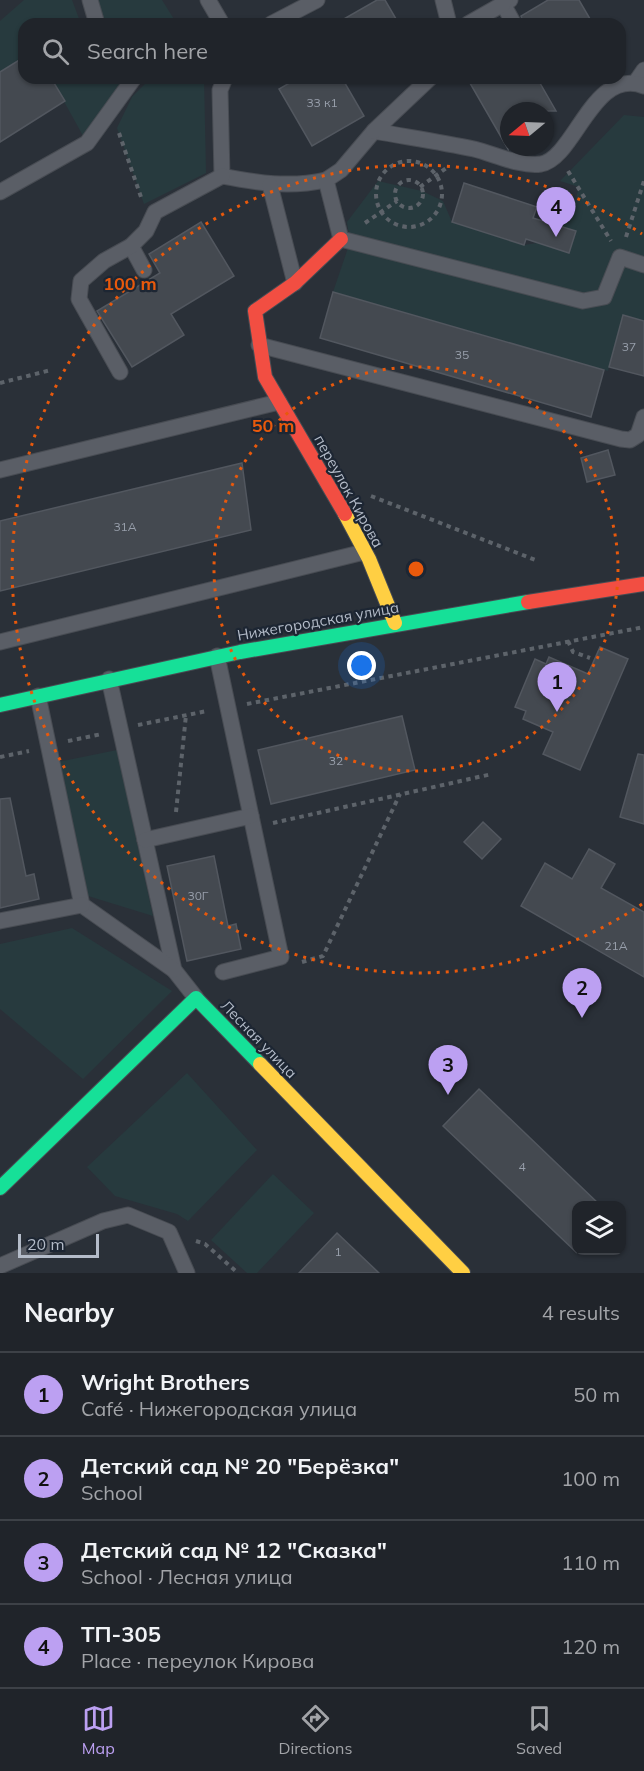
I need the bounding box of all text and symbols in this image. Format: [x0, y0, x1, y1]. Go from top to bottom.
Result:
search box [18, 18, 626, 84]
icon: search [39, 35, 72, 68]
text: Search here [87, 37, 208, 65]
house number: 33 к1 [306, 95, 338, 110]
north arrow [500, 102, 554, 156]
pin: 4 [536, 188, 576, 237]
text: 100 m [103, 272, 157, 295]
house number: 37 [622, 339, 636, 354]
house number: 35 [455, 347, 469, 362]
text: 50 m [252, 414, 294, 437]
street label: переулок Кирова [310, 431, 388, 551]
house number: 31А [113, 519, 137, 534]
centre of rings [406, 559, 426, 579]
street label: Нижегородская улица [236, 597, 400, 645]
your location [347, 651, 376, 680]
pin: 1 [538, 662, 576, 712]
house number: 32 [329, 753, 343, 768]
house number: 30Г [187, 888, 209, 903]
house number: 21А [604, 938, 628, 953]
pin: 2 [562, 968, 602, 1018]
street label: Лесная улица [217, 996, 301, 1082]
pin: 3 [428, 1046, 468, 1095]
house number: 4 [518, 1159, 526, 1174]
map controls [572, 1201, 626, 1255]
button: layers [572, 1201, 626, 1255]
scale bar [18, 1231, 99, 1258]
text: 20 m [27, 1234, 64, 1254]
house number: 1 [334, 1244, 342, 1259]
text: Nearby [24, 1296, 114, 1329]
text: 4 results [542, 1300, 620, 1325]
text: Wright Brothers [81, 1368, 250, 1396]
text: 1 [38, 1382, 50, 1407]
text: 50 m [573, 1382, 620, 1407]
text: Café · Нижегородская улица [81, 1396, 357, 1421]
text: Детский сад № 20 "Берёзка" [81, 1452, 399, 1480]
text: 2 [38, 1466, 50, 1491]
text: 100 m [561, 1466, 620, 1491]
text: School [81, 1480, 143, 1505]
text: Детский сад № 12 "Сказка" [81, 1536, 387, 1564]
text: 3 [38, 1550, 50, 1575]
text: 110 m [561, 1550, 620, 1575]
text: School · Лесная улица [81, 1564, 293, 1589]
text: ТП-305 [81, 1620, 161, 1648]
text: 4 [38, 1634, 50, 1659]
text: 120 m [561, 1634, 620, 1659]
text: Place · переулок Кирова [81, 1648, 314, 1673]
tab: Map [82, 1702, 115, 1758]
tab: Directions [278, 1702, 352, 1758]
tab: Saved [516, 1702, 562, 1758]

